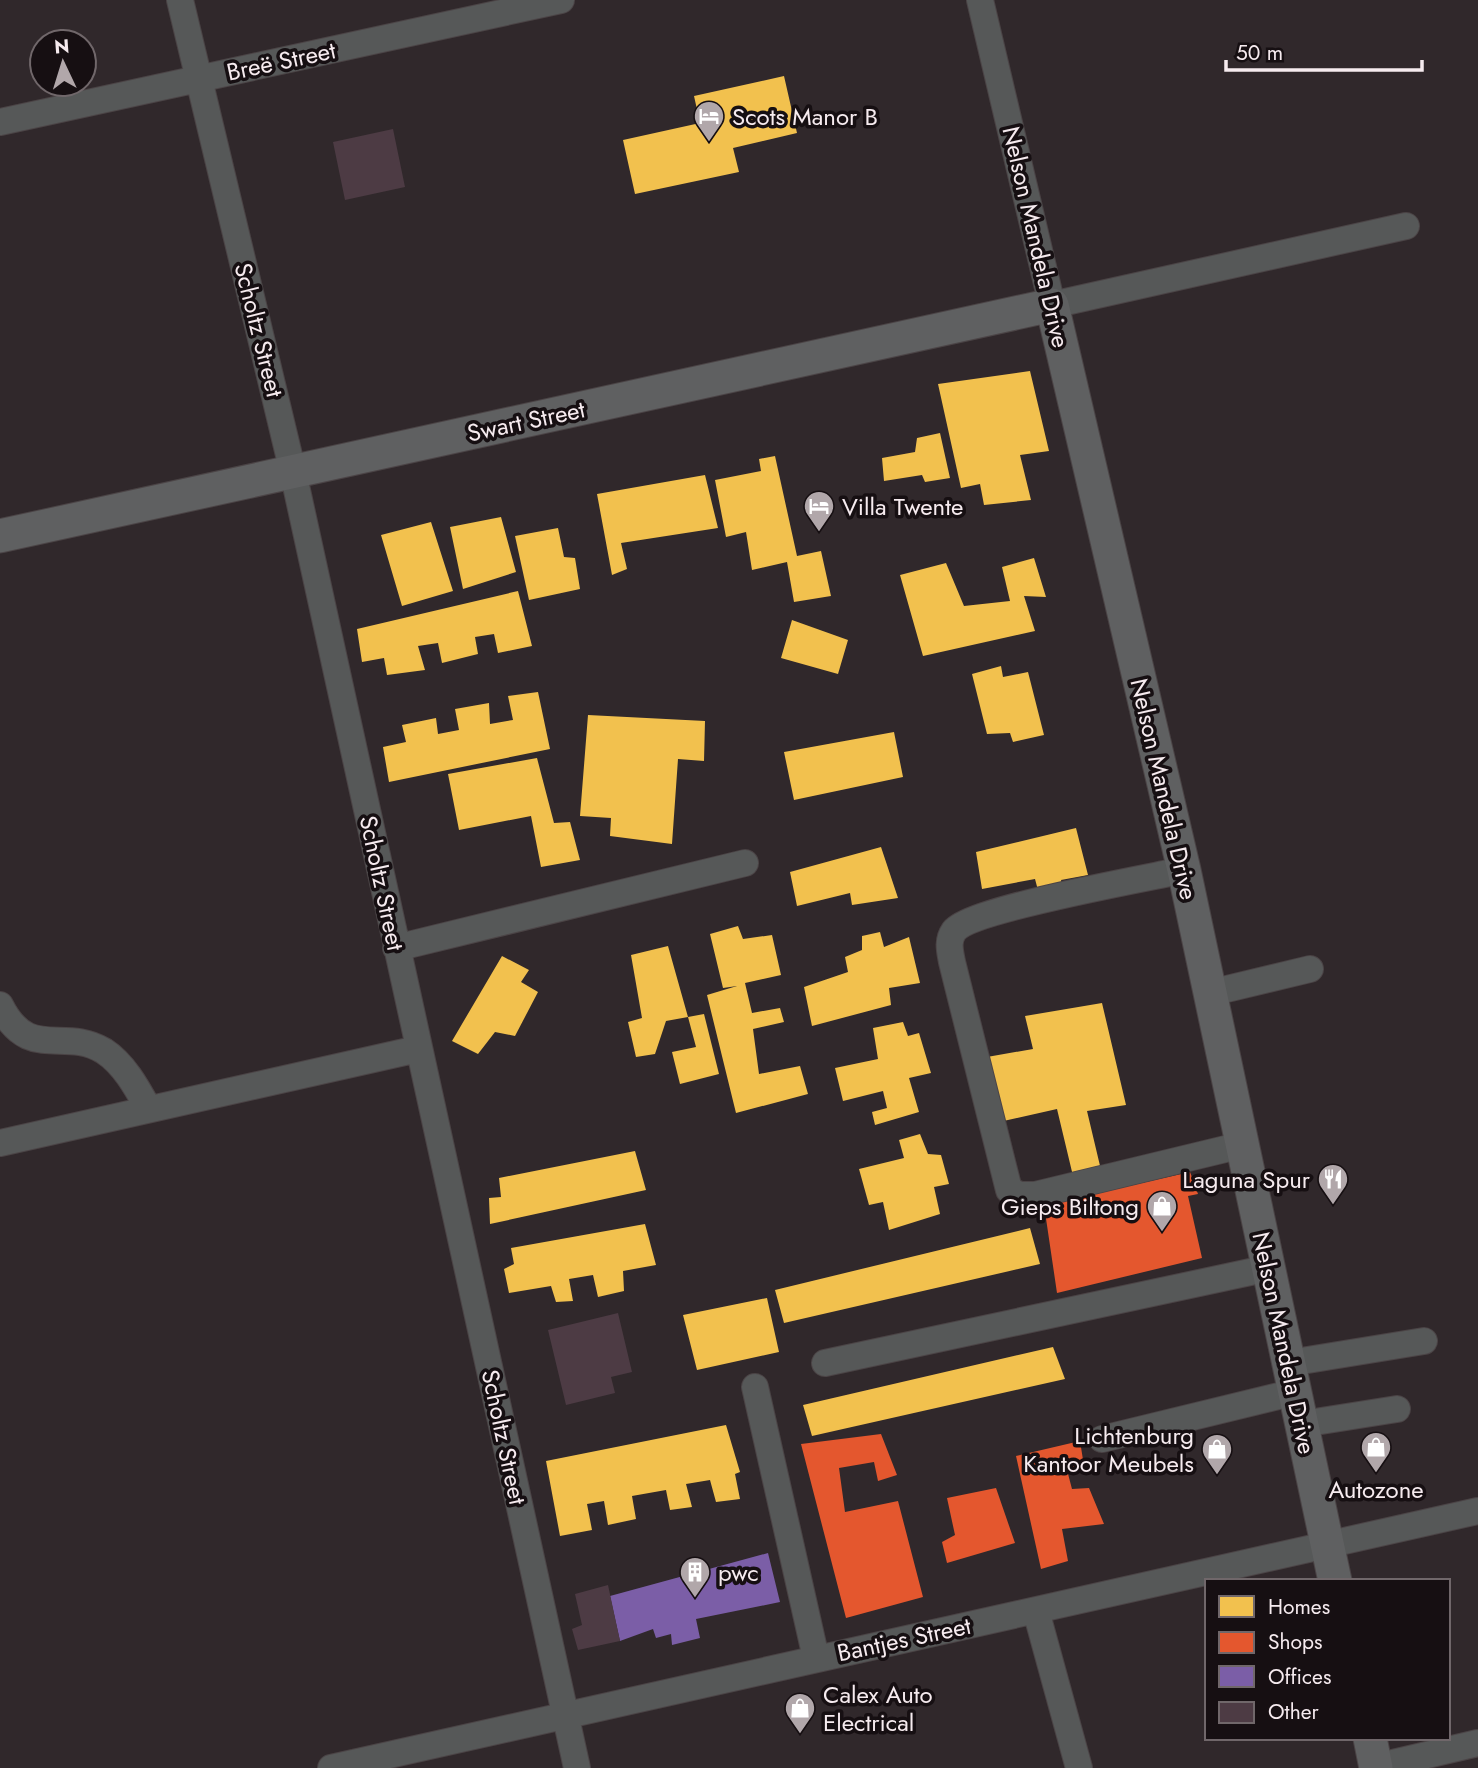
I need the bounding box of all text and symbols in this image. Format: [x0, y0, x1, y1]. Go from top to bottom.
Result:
north arrow [28, 28, 98, 98]
scale bar [1226, 28, 1422, 72]
street label: Breë Street [223, 32, 339, 90]
text: N [53, 33, 70, 61]
text: 50 m [1236, 38, 1283, 68]
hotel icon: Scots Manor B [692, 99, 726, 143]
place label: Scots Manor B [732, 99, 878, 134]
street label: Nelson Mandela Drive [993, 123, 1079, 351]
street label: Scholtz Street [225, 259, 293, 401]
street label: Swart Street [464, 391, 588, 451]
hotel icon: Villa Twente [802, 489, 836, 533]
place label: Villa Twente [842, 489, 963, 524]
street label: Nelson Mandela Drive [1121, 675, 1207, 903]
street label: Scholtz Street [351, 812, 413, 954]
place label: Laguna Spur [1182, 1162, 1311, 1197]
restaurant icon: Laguna Spur [1316, 1162, 1350, 1206]
place label: Gieps Biltong [1001, 1189, 1139, 1224]
shop icon: Gieps Biltong [1145, 1189, 1179, 1233]
street label: Nelson Mandela Drive [1243, 1229, 1325, 1457]
street label: Scholtz Street [473, 1366, 535, 1508]
place label: Lichtenburg Kantoor Meubels [1023, 1418, 1194, 1481]
shop icon: Autozone [1359, 1430, 1393, 1474]
shop icon: Lichtenburg Kantoor Meubels [1200, 1432, 1234, 1476]
place label: Autozone [1328, 1472, 1424, 1507]
building icon: pwc [678, 1555, 712, 1599]
place label: pwc [718, 1555, 759, 1590]
legend [1205, 1579, 1450, 1740]
text: Homes [1268, 1592, 1330, 1622]
street label: Bantjes Street [834, 1608, 974, 1670]
text: Shops [1268, 1627, 1322, 1657]
text: Offices [1268, 1662, 1331, 1692]
place label: Calex Auto Electrical [823, 1677, 933, 1740]
shop icon: Calex Auto Electrical [783, 1691, 817, 1735]
text: Other [1268, 1697, 1319, 1727]

